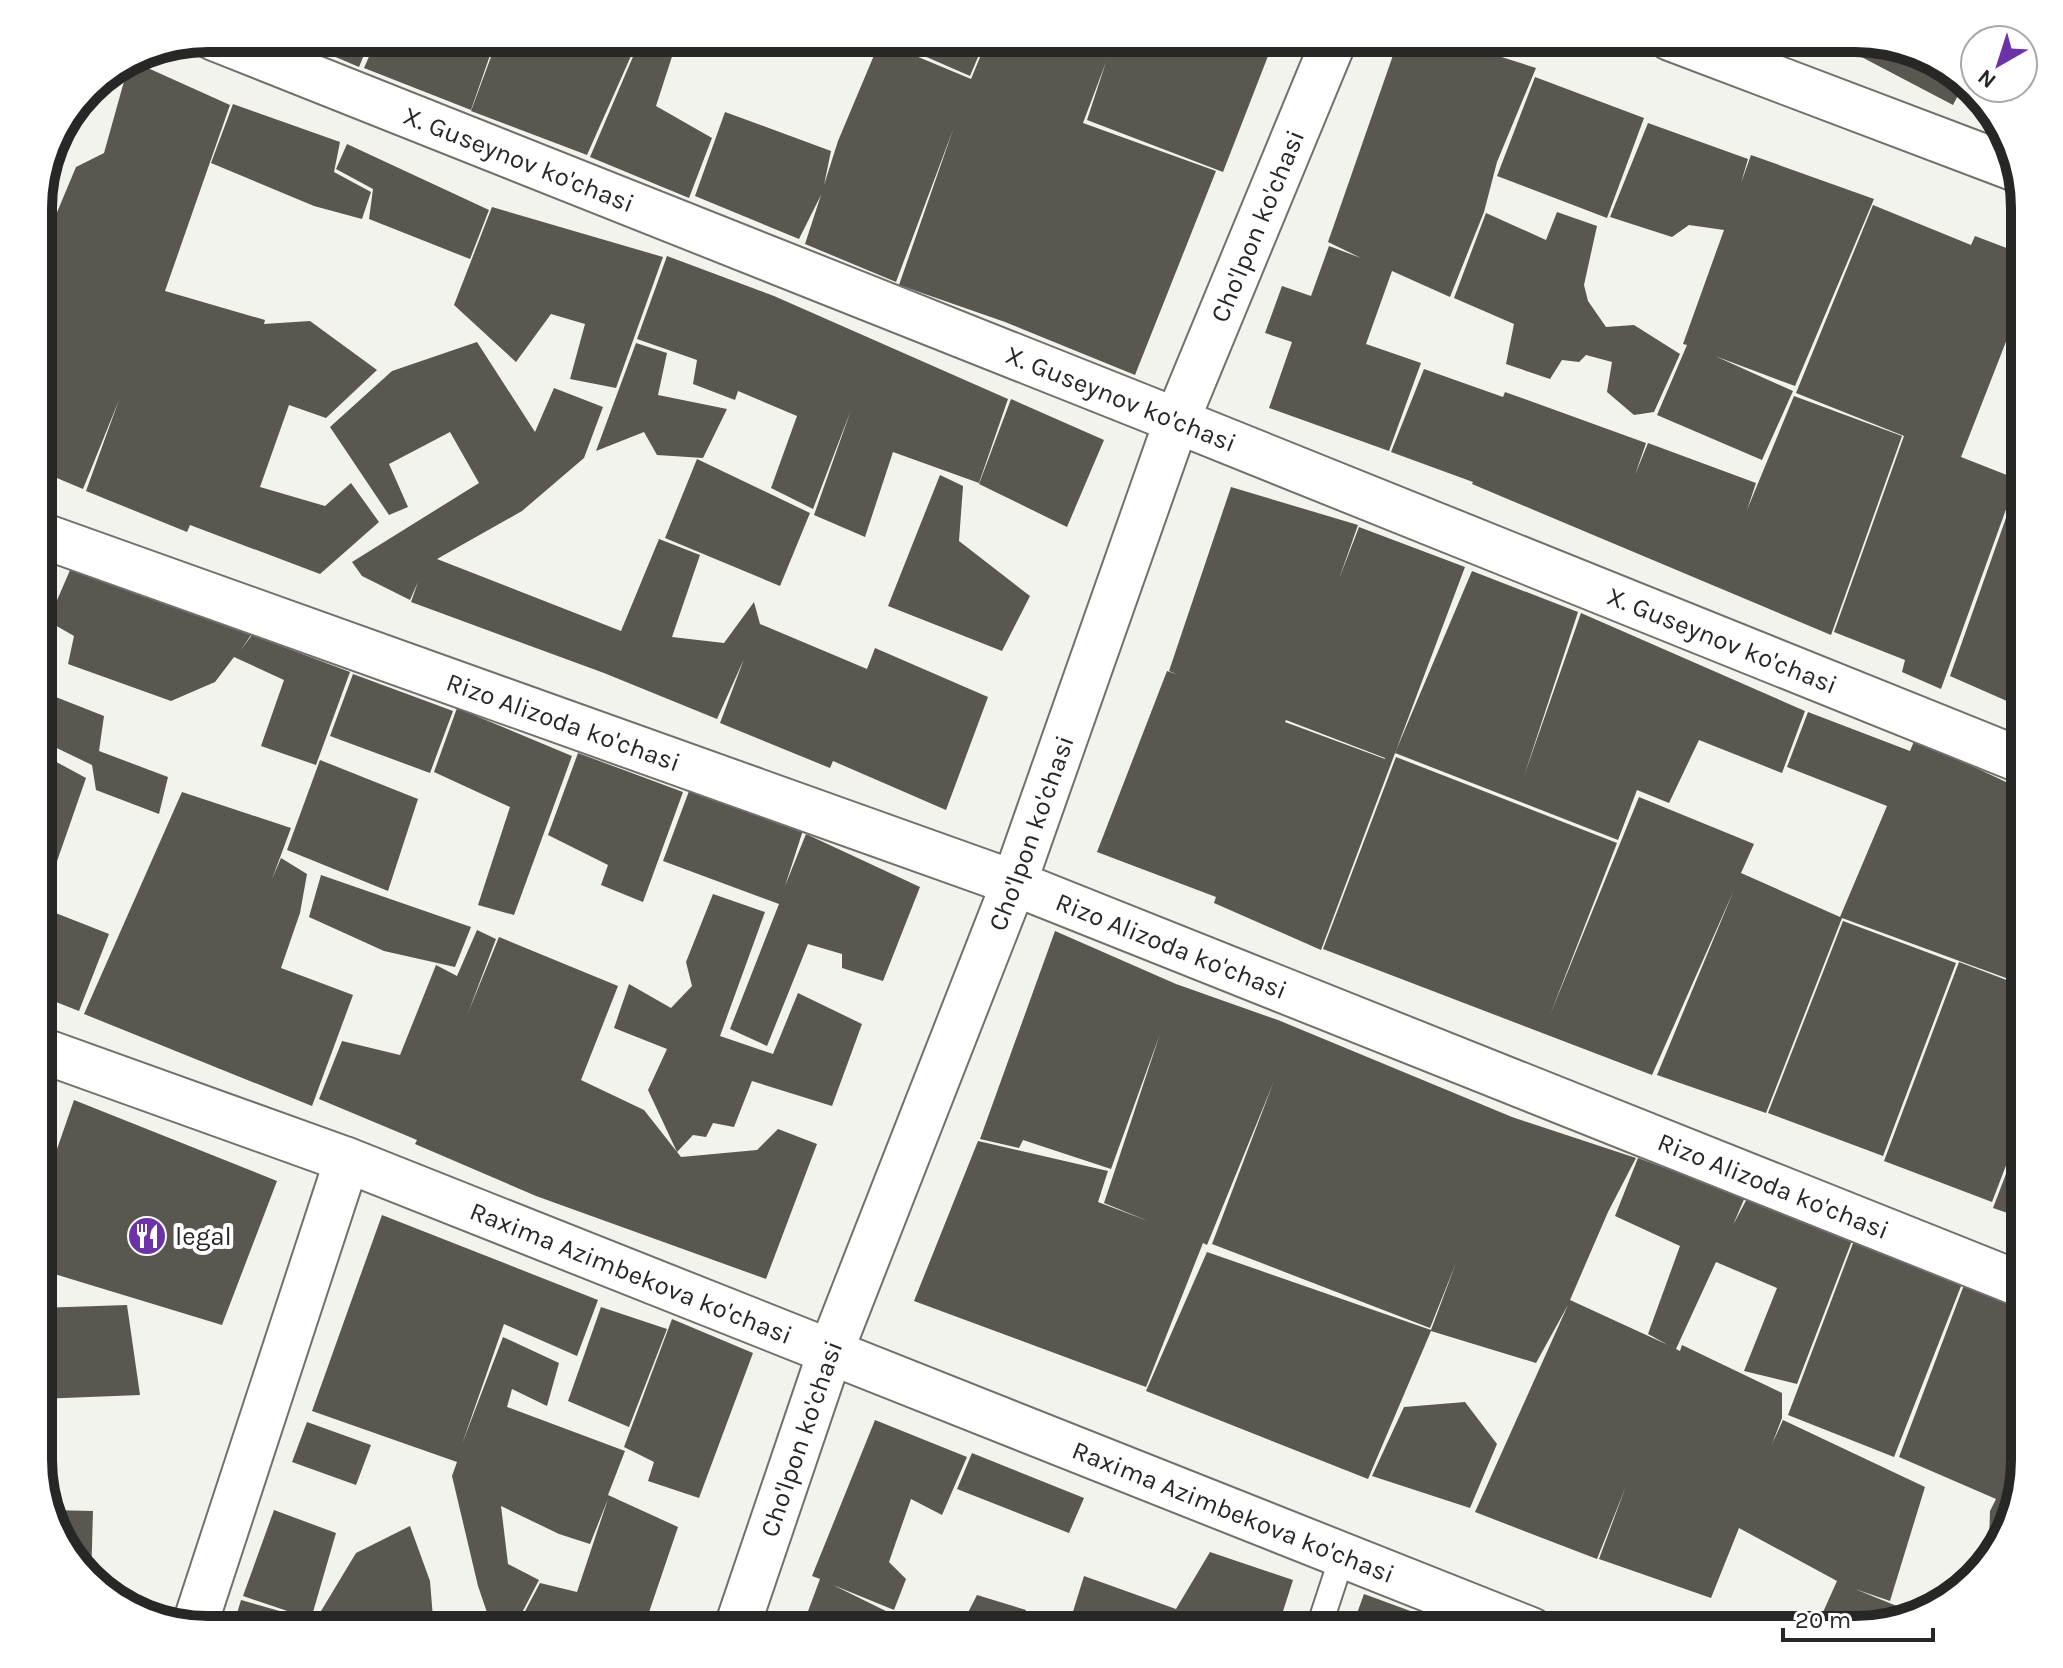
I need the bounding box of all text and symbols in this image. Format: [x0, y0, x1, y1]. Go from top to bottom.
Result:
north arrow [1959, 24, 2039, 104]
text: N [1973, 64, 2001, 94]
street label: X. Guseynov ko'chasi [399, 99, 639, 219]
street label: Cho'lpon ko'chasi [1204, 125, 1311, 327]
street label: X. Guseynov ko'chasi [1001, 339, 1241, 459]
street label: X. Guseynov ko'chasi [1602, 580, 1842, 700]
street label: Rizo Alizoda ko'chasi [442, 666, 685, 778]
street label: Cho'lpon ko'chasi [981, 731, 1080, 935]
street label: Rizo Alizoda ko'chasi [1051, 886, 1292, 1006]
street label: Rizo Alizoda ko'chasi [1653, 1126, 1893, 1246]
street label: Raxima Azimbekova ko'chasi [465, 1195, 797, 1351]
restaurant icon: legal [126, 1215, 168, 1257]
place label: legal [175, 1221, 232, 1252]
street label: Cho'lpon ko'chasi [753, 1336, 849, 1541]
street label: Raxima Azimbekova ko'chasi [1068, 1434, 1399, 1590]
scale bar [1783, 1592, 1933, 1642]
text: 20 m [1795, 1606, 1851, 1634]

